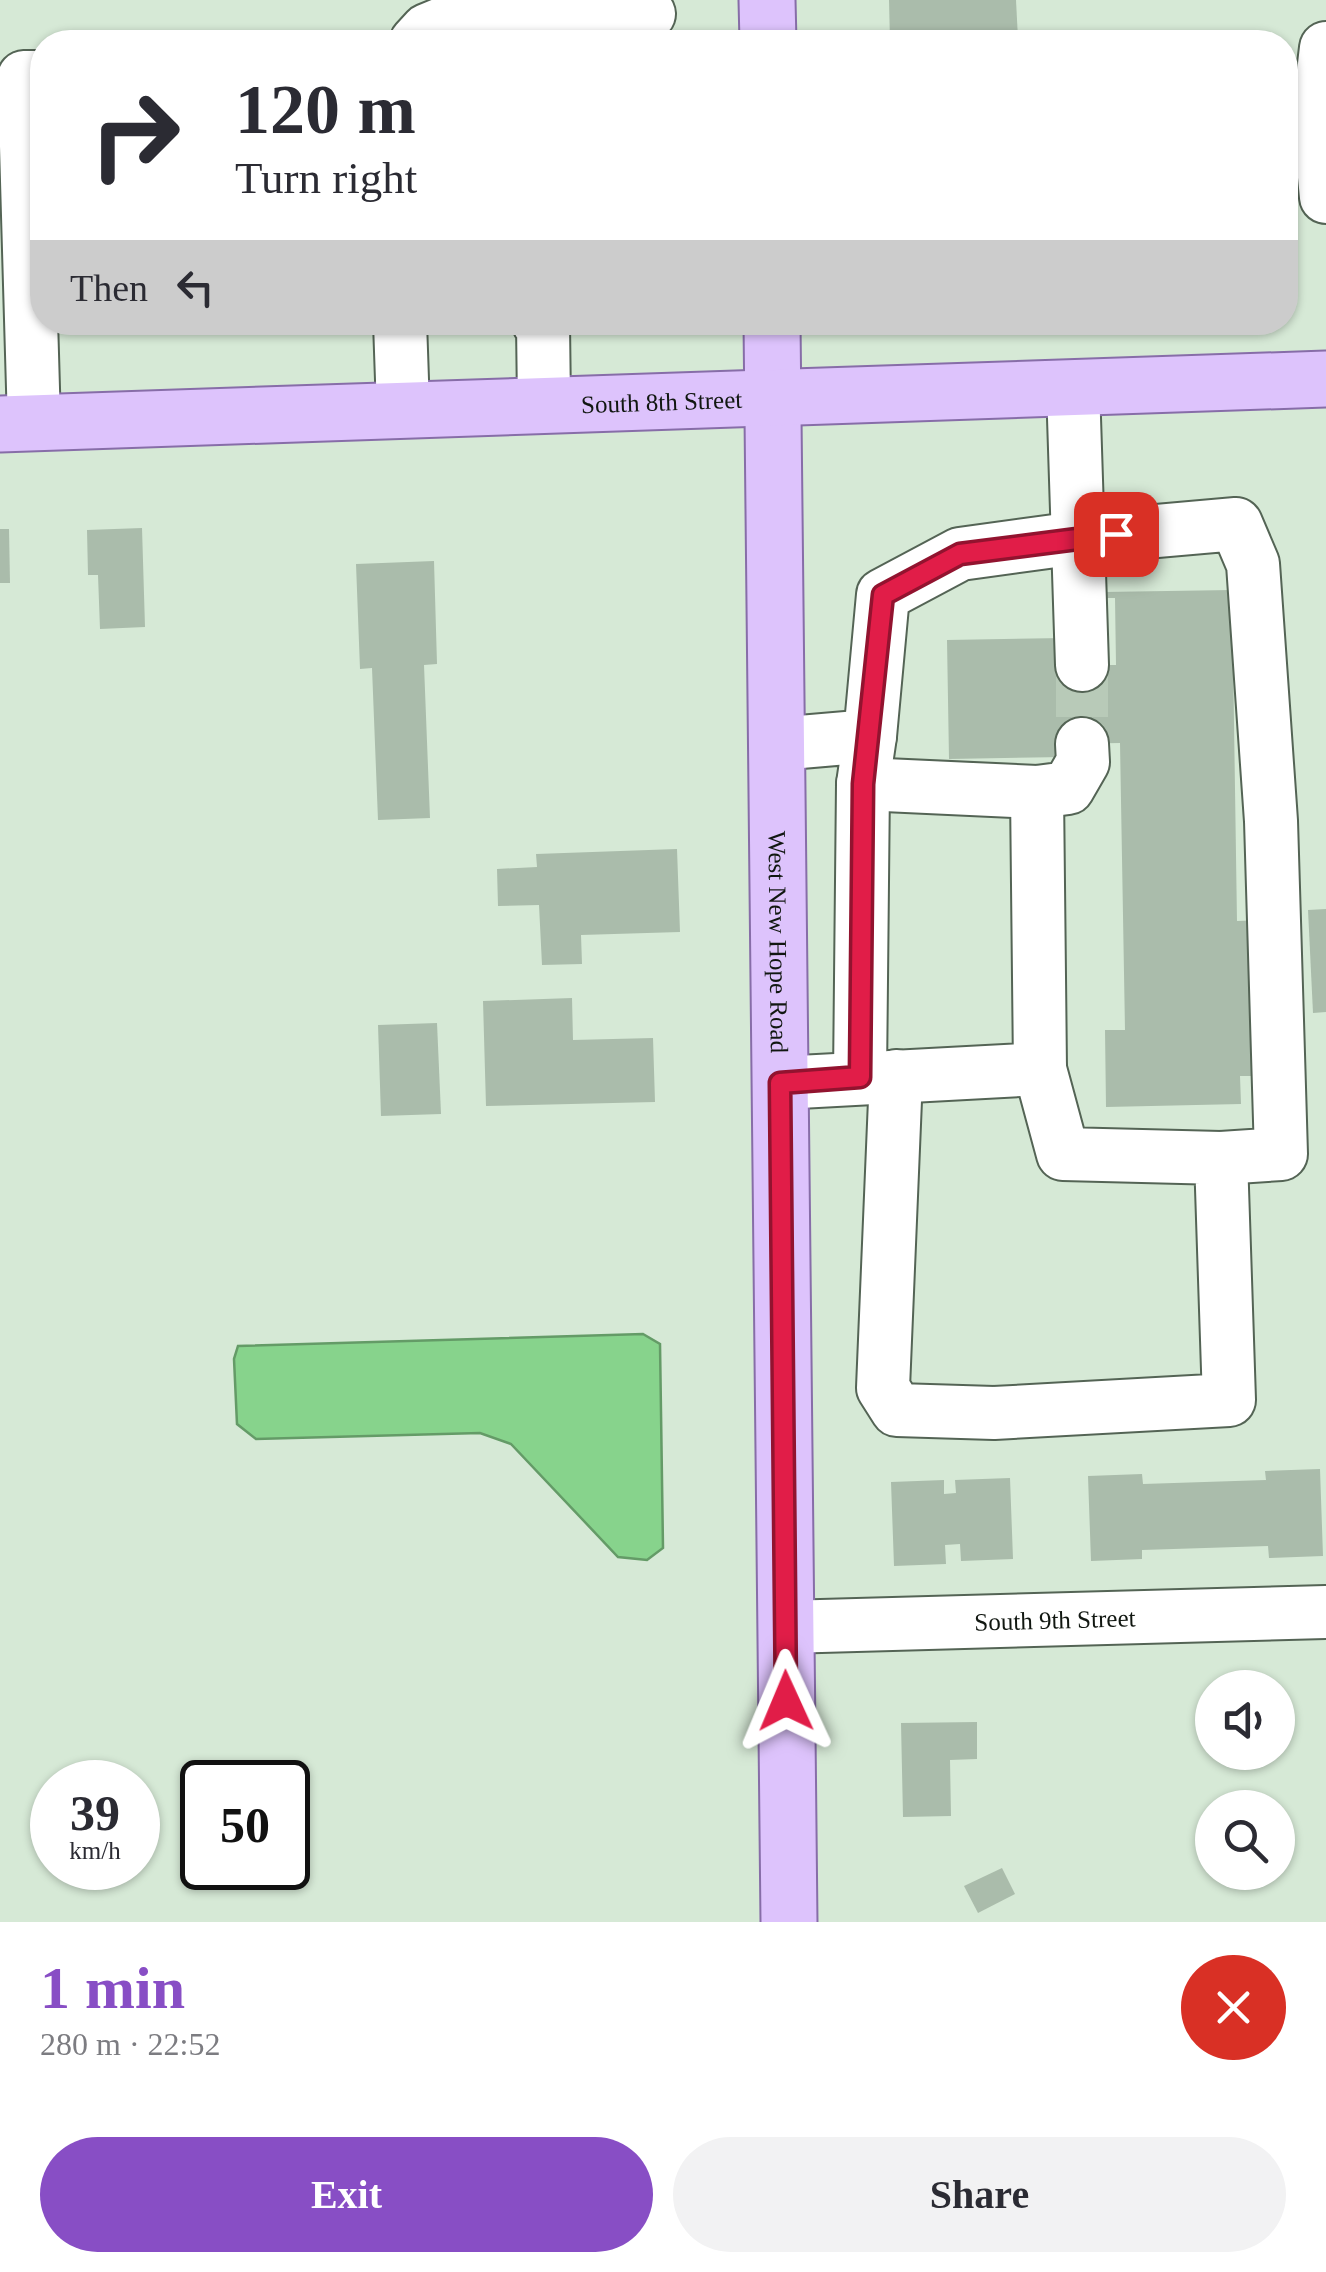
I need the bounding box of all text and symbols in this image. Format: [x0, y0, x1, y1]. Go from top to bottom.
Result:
icon: right [70, 70, 200, 200]
text: 120 m [235, 71, 416, 148]
text: Turn right [235, 153, 417, 203]
icon: left [168, 260, 223, 315]
text: Then [70, 267, 148, 309]
street label: South 8th Street [581, 386, 743, 418]
pin [1074, 492, 1159, 577]
icon: arrive [1089, 507, 1144, 562]
street label: West New Hope Road [763, 831, 793, 1054]
street label: South 9th Street [974, 1604, 1136, 1636]
position arrow [734, 1649, 838, 1753]
map controls [1195, 1670, 1295, 1890]
button: sound [1195, 1670, 1295, 1770]
speed limit sign: 50 [180, 1760, 310, 1890]
text: 39 [70, 1785, 120, 1841]
button: search [1195, 1790, 1295, 1890]
text: km/h [69, 1837, 121, 1864]
text: 1 min [40, 1955, 185, 2021]
button: close [1181, 1955, 1286, 2060]
text: 280 m · 22:52 [40, 2026, 220, 2062]
button: Exit [40, 2137, 653, 2252]
button: Share [673, 2137, 1286, 2252]

